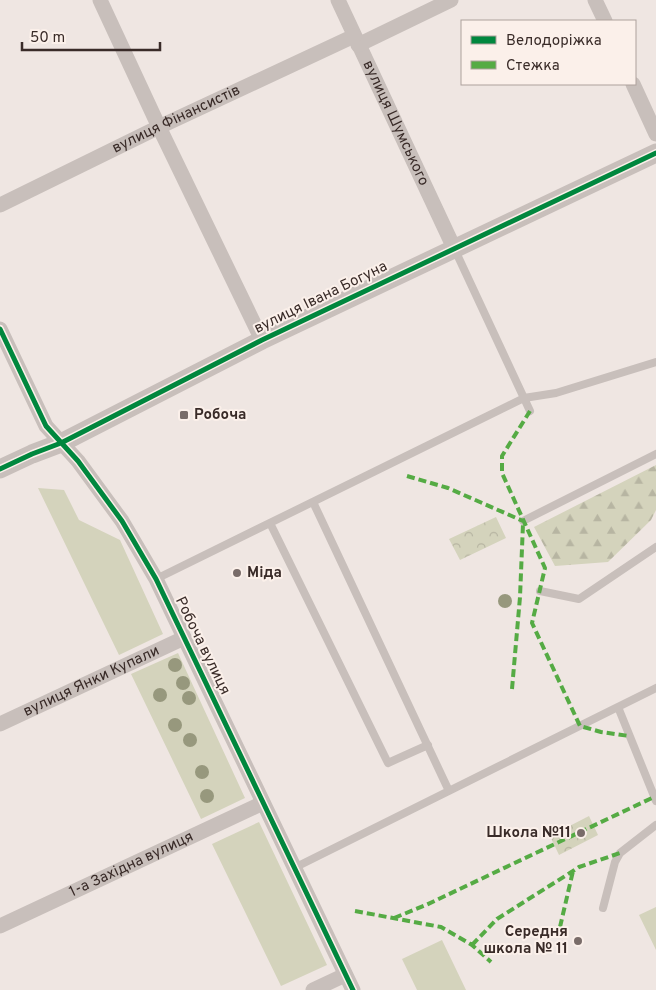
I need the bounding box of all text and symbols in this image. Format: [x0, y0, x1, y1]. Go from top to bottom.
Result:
scale bar [22, 20, 160, 52]
legend [461, 20, 636, 85]
text: 50 m [30, 29, 65, 48]
text: Велодоріжка [506, 32, 602, 51]
street label: вулиця Шумського [358, 57, 433, 189]
text: Стежка [506, 57, 560, 76]
street label: вулиця Фінансистів [109, 81, 243, 158]
street label: вулиця Івана Богуна [251, 257, 391, 339]
place label: Робоча [194, 406, 246, 425]
marker: Робоча [178, 409, 190, 421]
place label: Міда [247, 564, 282, 583]
marker: Міда [231, 567, 243, 579]
street label: Робоча вулиця [170, 594, 234, 698]
street label: вулиця Янки Купали [20, 641, 163, 721]
place label: Школа №11 [486, 824, 571, 843]
street label: 1-а Західна вулиця [66, 827, 196, 902]
marker: Школа №11 [575, 827, 587, 839]
place label: Середня школа № 11 [483, 923, 568, 959]
marker: Середня школа № 11 [572, 935, 584, 947]

